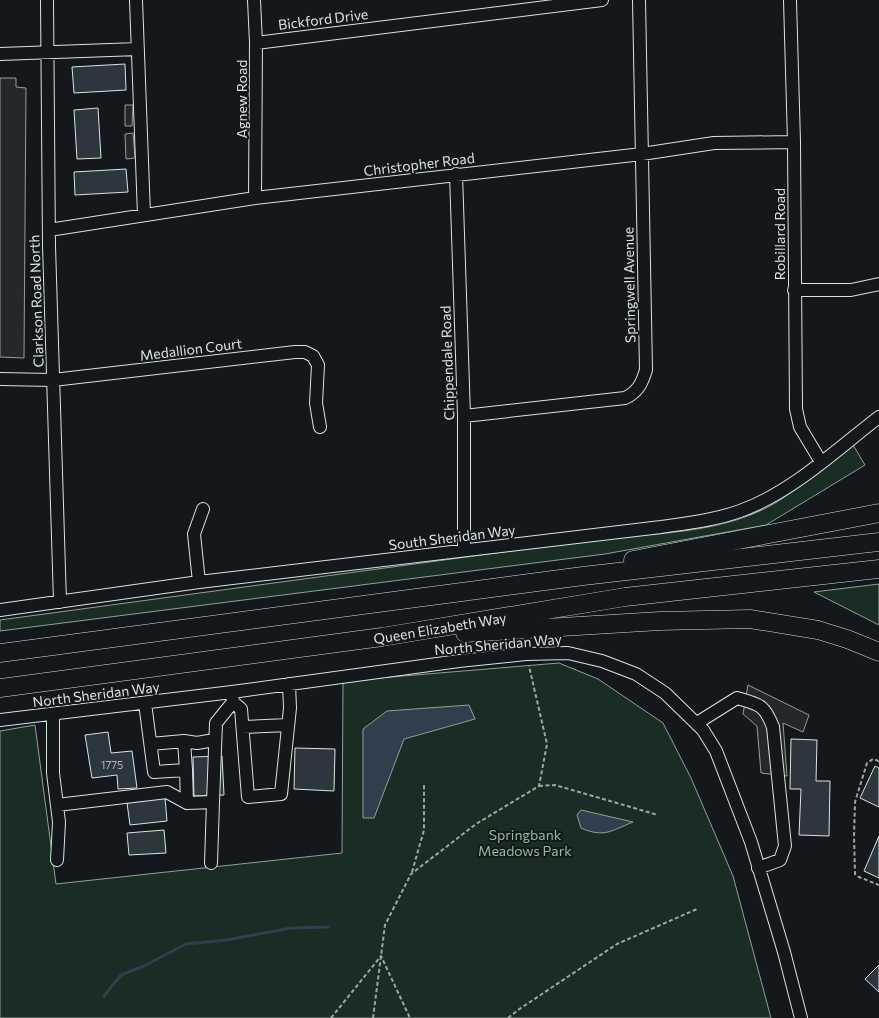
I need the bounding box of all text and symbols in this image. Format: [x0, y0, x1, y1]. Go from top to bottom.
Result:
street label: Bickford Drive [277, 5, 369, 33]
street label: Agnew Road [233, 60, 250, 138]
street label: Christopher Road [362, 149, 476, 179]
street label: Robillard Road [771, 188, 788, 280]
street label: Springwell Avenue [619, 227, 639, 343]
street label: Clarkson Road North [25, 234, 47, 368]
street label: Chippendale Road [437, 305, 457, 421]
street label: Medallion Court [139, 334, 243, 364]
street label: South Sheridan Way [388, 521, 516, 553]
street label: Queen Elizabeth Way [372, 608, 508, 647]
street label: North Sheridan Way [434, 630, 562, 658]
street label: North Sheridan Way [32, 678, 160, 710]
house number: 1775 [101, 758, 123, 771]
park label: Springbank Meadows Park [478, 826, 572, 859]

